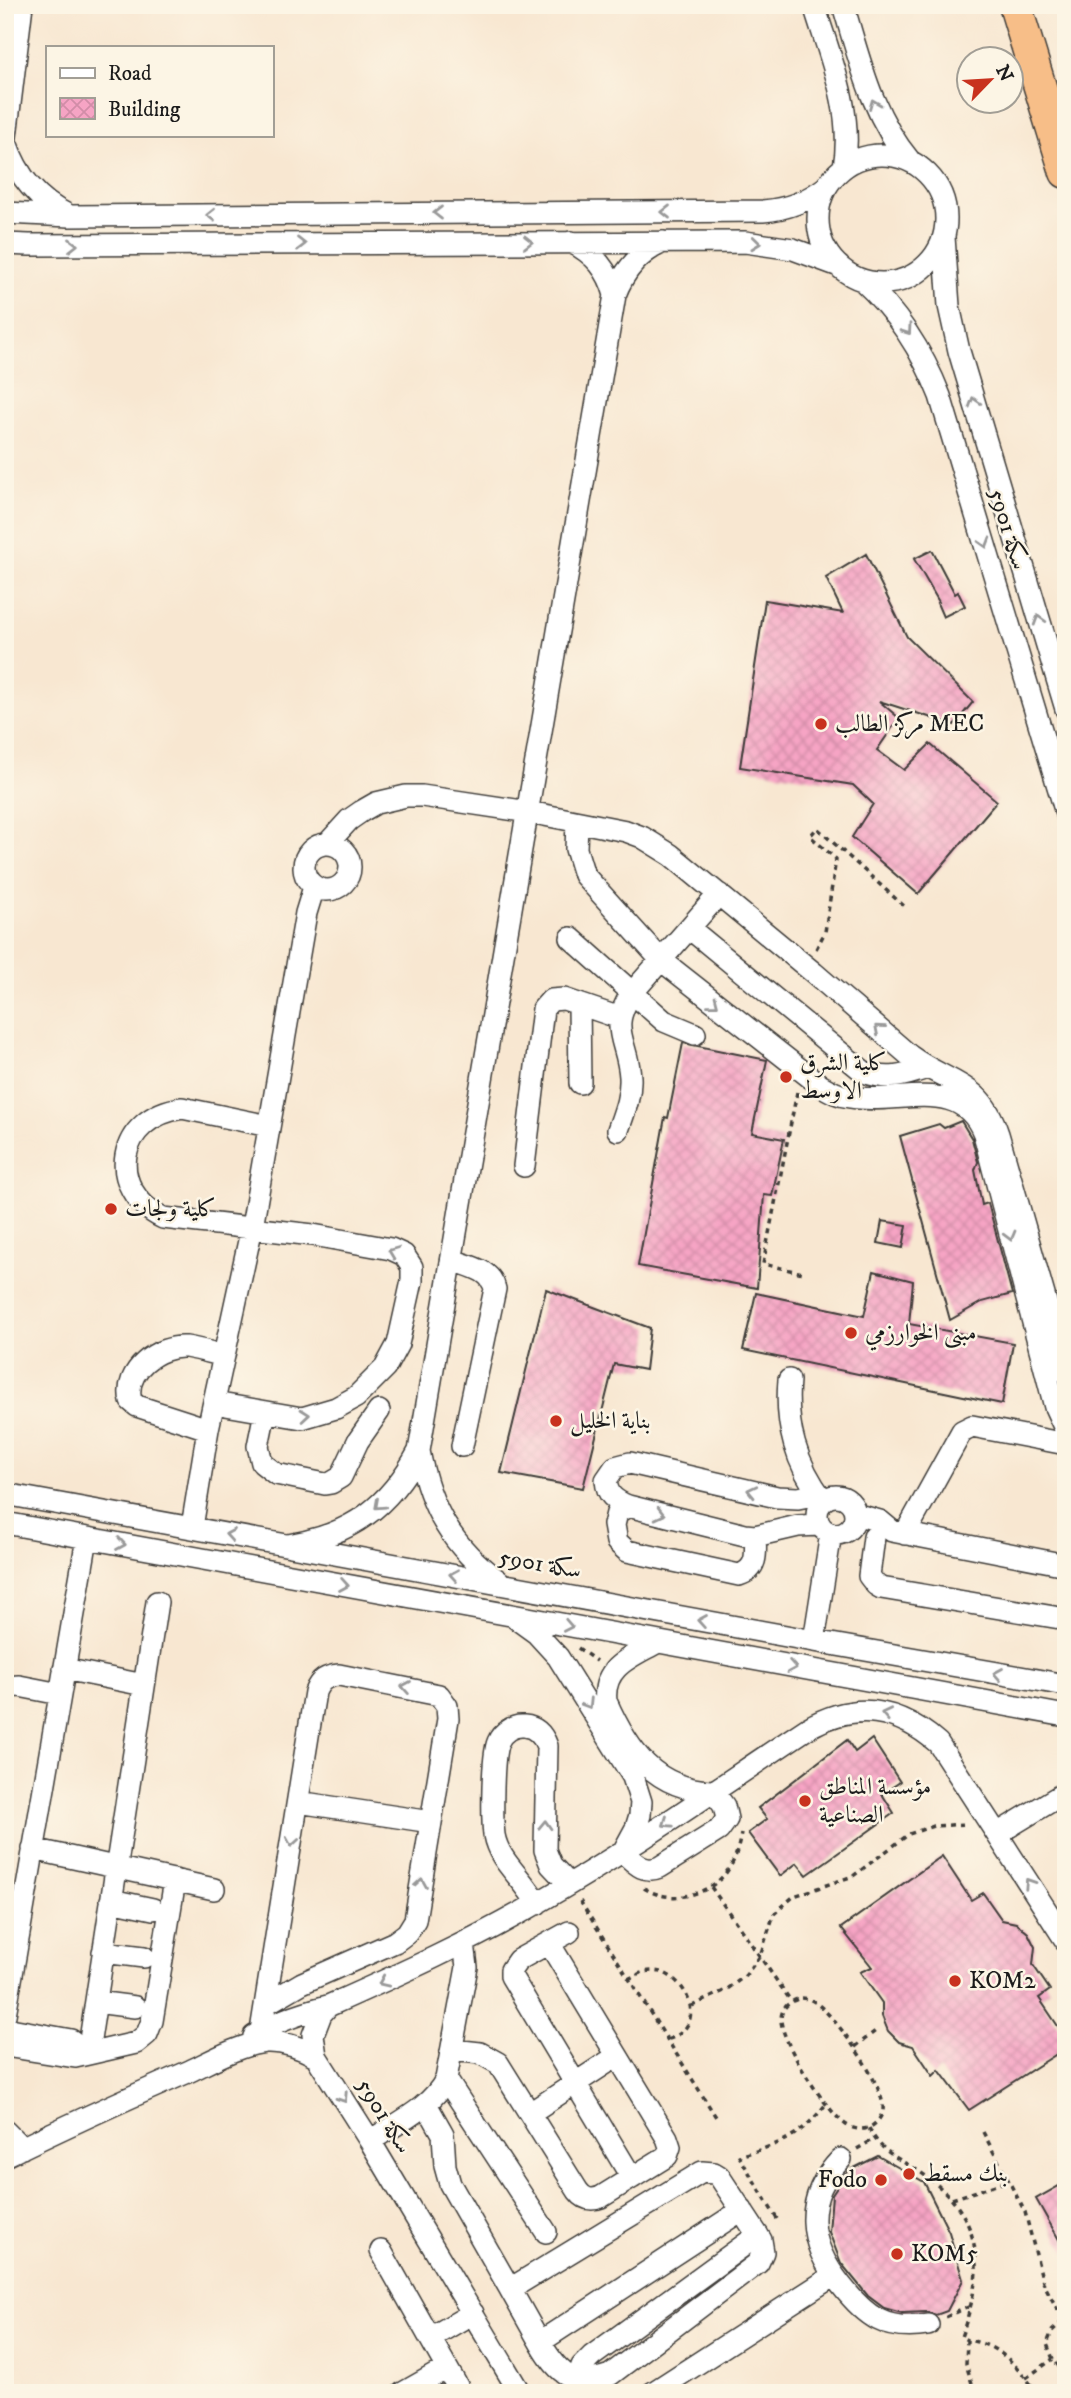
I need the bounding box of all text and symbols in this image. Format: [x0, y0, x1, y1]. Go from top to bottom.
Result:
legend [46, 46, 273, 136]
north arrow [956, 46, 1026, 116]
text: Road [108, 61, 152, 87]
text: N [990, 62, 1018, 86]
text: Building [108, 97, 181, 123]
one-way arrow [869, 98, 883, 110]
one-way arrow [660, 204, 670, 220]
one-way arrow [432, 206, 443, 221]
one-way arrow [205, 207, 215, 223]
one-way arrow [524, 234, 534, 250]
one-way arrow [751, 235, 762, 250]
one-way arrow [296, 236, 307, 252]
one-way arrow [69, 237, 79, 253]
one-way arrow [899, 322, 911, 335]
one-way arrow [968, 397, 983, 409]
street label: سكة 5901 [981, 485, 1035, 573]
one-way arrow [977, 536, 991, 549]
one-way arrow [1033, 615, 1048, 627]
place label: مركز الطالب MEC [835, 709, 984, 740]
marker: مركز الطالب MEC [813, 716, 829, 732]
one-way arrow [707, 994, 719, 1007]
one-way arrow [874, 1025, 887, 1037]
place label: كلية الشرق الاوسط [800, 1048, 887, 1106]
marker: كلية الشرق الاوسط [778, 1069, 794, 1085]
place label: كلية ولجات [125, 1194, 216, 1224]
marker: كلية ولجات [103, 1201, 119, 1217]
one-way arrow [1002, 1230, 1016, 1242]
one-way arrow [388, 1246, 400, 1260]
place label: مبنى الخوارزمي [865, 1318, 977, 1351]
marker: مبنى الخوارزمي [843, 1325, 859, 1341]
place label: بناية الخليل [570, 1406, 651, 1437]
one-way arrow [300, 1408, 311, 1423]
marker: بناية الخليل [548, 1413, 564, 1429]
one-way arrow [746, 1485, 758, 1500]
one-way arrow [374, 1497, 387, 1510]
one-way arrow [654, 1506, 666, 1520]
one-way arrow [224, 1528, 236, 1543]
one-way arrow [115, 1536, 127, 1551]
street label: سكة 5901 [496, 1542, 584, 1586]
one-way arrow [448, 1568, 460, 1583]
one-way arrow [338, 1577, 350, 1592]
one-way arrow [696, 1614, 708, 1629]
one-way arrow [562, 1618, 574, 1633]
one-way arrow [786, 1659, 798, 1674]
one-way arrow [992, 1667, 1004, 1682]
one-way arrow [400, 1681, 412, 1696]
one-way arrow [579, 1696, 592, 1709]
one-way arrow [880, 1708, 892, 1723]
place label: مؤسسة المناطق الصناعية [819, 1772, 931, 1830]
marker: مؤسسة المناطق الصناعية [797, 1793, 813, 1809]
one-way arrow [662, 1815, 675, 1827]
one-way arrow [538, 1819, 553, 1830]
one-way arrow [284, 1836, 299, 1848]
one-way arrow [413, 1877, 428, 1889]
one-way arrow [1024, 1878, 1037, 1891]
place label: KOM2 [969, 1966, 1036, 1996]
marker: KOM2 [947, 1973, 963, 1989]
one-way arrow [378, 1974, 390, 1988]
street label: سكة 5901 [349, 2073, 419, 2159]
one-way arrow [334, 2091, 347, 2104]
place label: بنك مسقط [923, 2159, 1008, 2189]
place label: Fodo [818, 2165, 867, 2195]
marker: بنك مسقط [901, 2166, 917, 2182]
marker: Fodo [873, 2172, 889, 2188]
place label: KOM5 [911, 2239, 978, 2269]
marker: KOM5 [889, 2246, 905, 2262]

